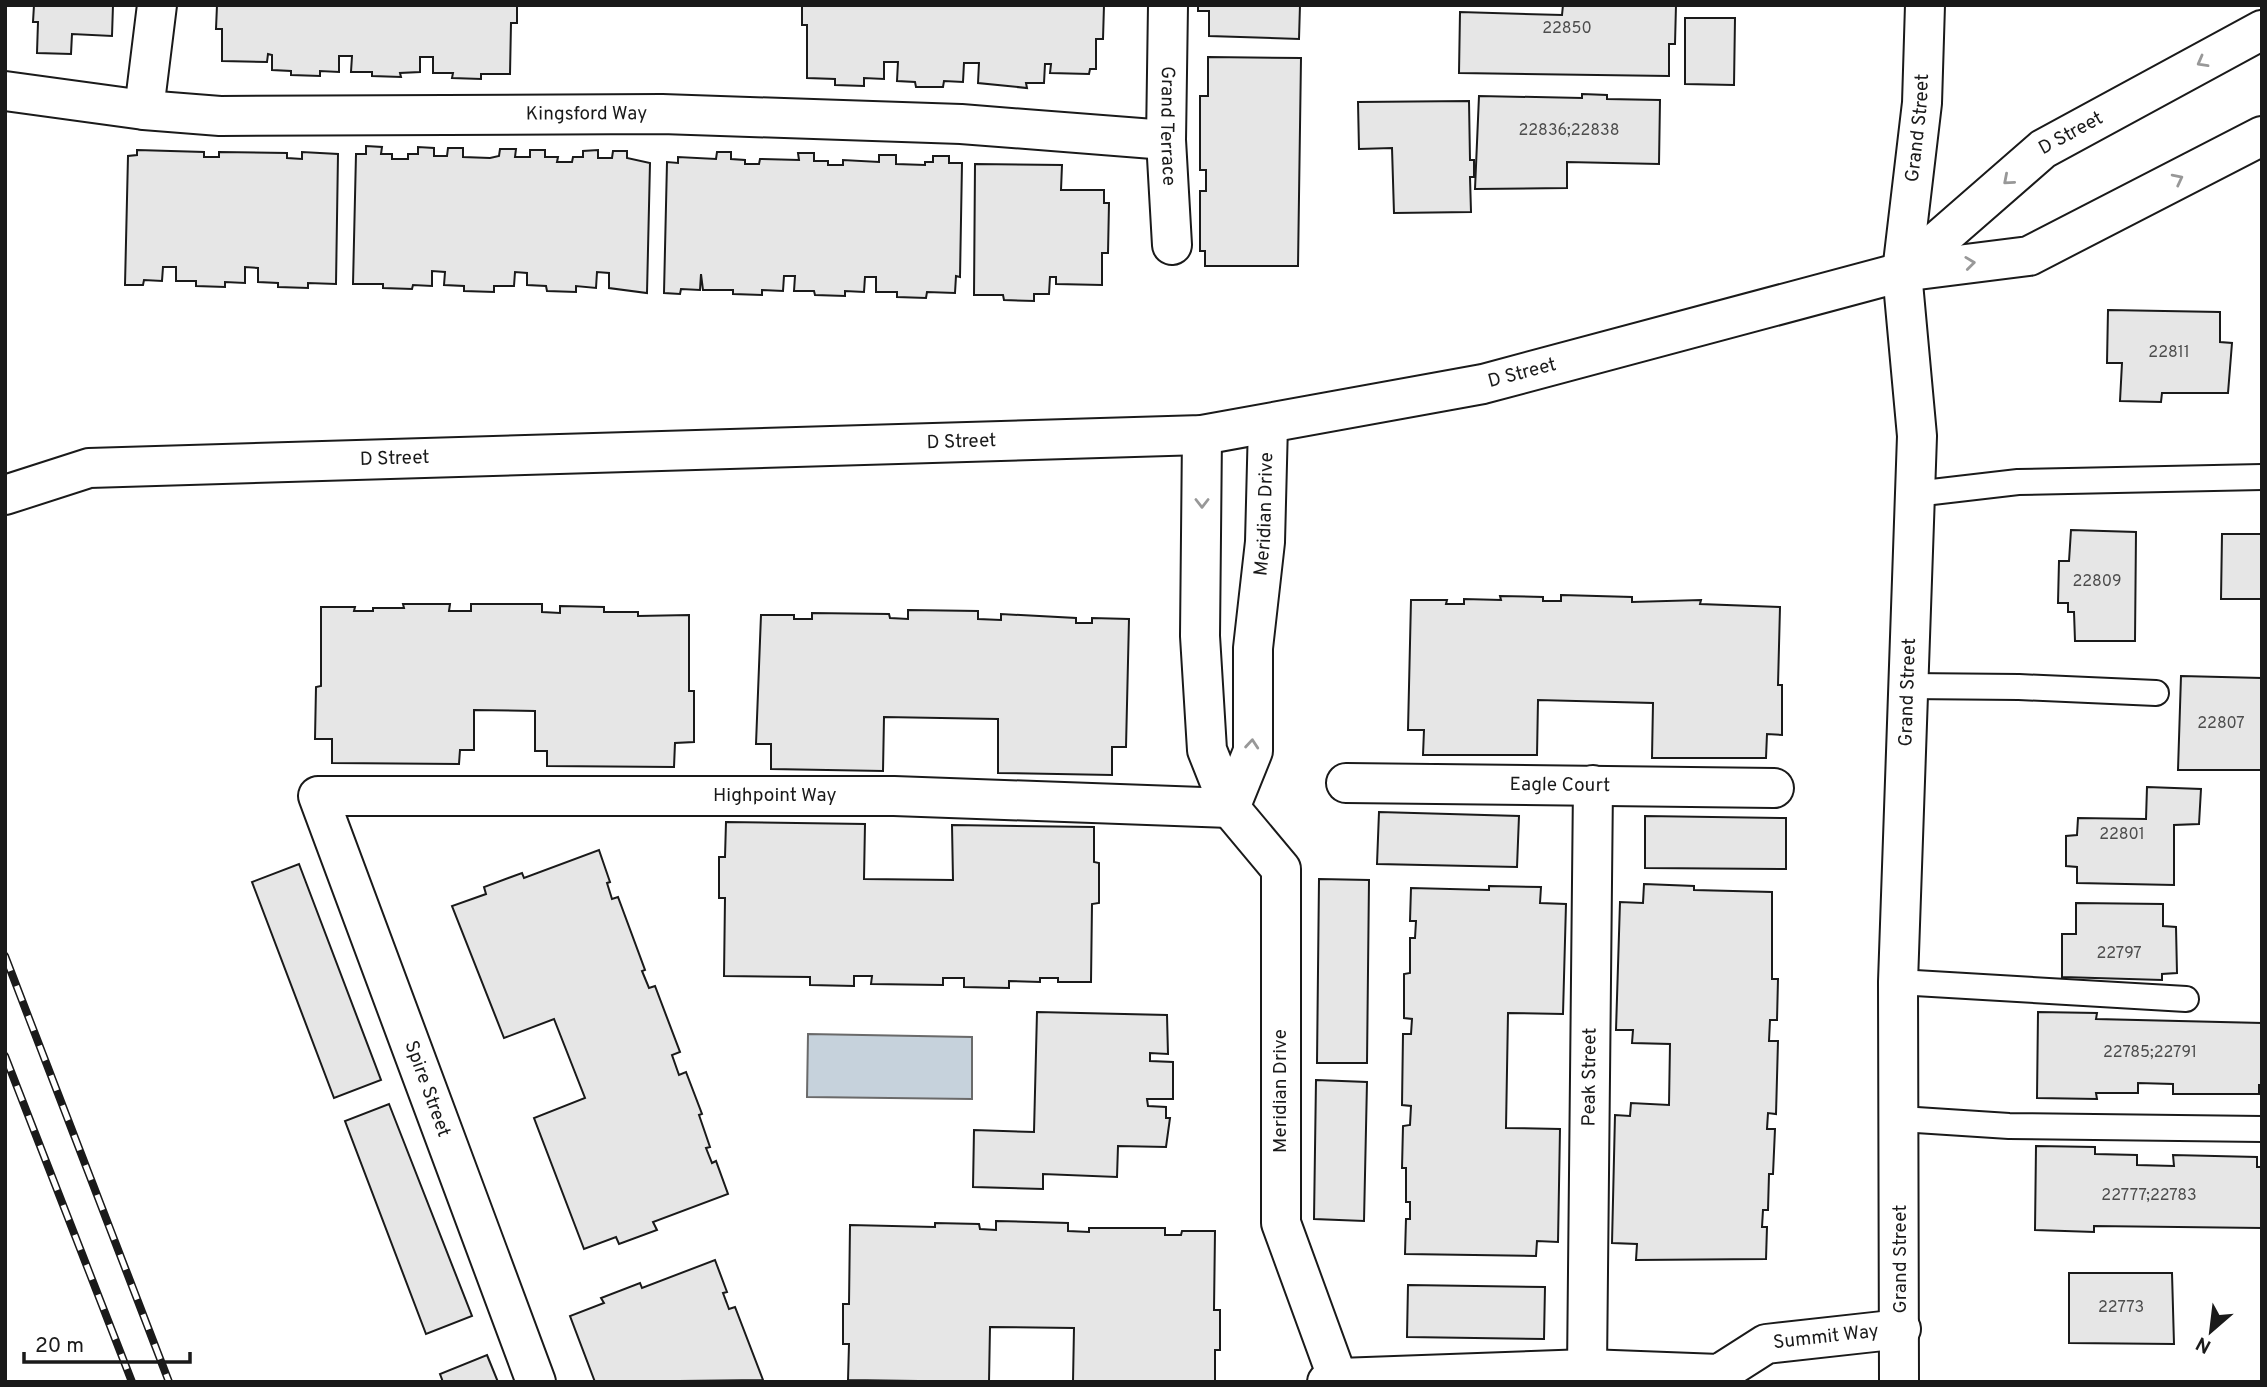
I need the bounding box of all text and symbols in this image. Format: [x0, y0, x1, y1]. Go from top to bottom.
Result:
house number: 22850 [1542, 19, 1592, 39]
one-way arrow [2197, 54, 2209, 68]
street label: Grand Terrace [1154, 66, 1181, 187]
street label: Grand Street [1901, 73, 1935, 183]
street label: Kingsford Way [526, 102, 647, 127]
street label: D Street [2035, 107, 2107, 161]
house number: 22836;22838 [1519, 121, 1619, 141]
one-way arrow [2003, 172, 2016, 184]
one-way arrow [2171, 174, 2184, 187]
one-way arrow [1964, 256, 1976, 271]
house number: 22811 [2148, 343, 2190, 363]
street label: D Street [1485, 353, 1559, 394]
street label: D Street [926, 429, 997, 455]
street label: D Street [359, 446, 430, 472]
street label: Meridian Drive [1249, 452, 1279, 577]
one-way arrow [1194, 498, 1209, 509]
house number: 22809 [2072, 572, 2122, 592]
street label: Grand Street [1894, 637, 1922, 747]
house number: 22807 [2197, 714, 2245, 734]
one-way arrow [1244, 738, 1259, 749]
street label: Eagle Court [1510, 773, 1610, 798]
street label: Highpoint Way [713, 784, 837, 808]
house number: 22801 [2099, 825, 2145, 845]
house number: 22797 [2096, 944, 2142, 964]
street label: Peak Street [1577, 1027, 1603, 1127]
street label: Meridian Drive [1269, 1029, 1293, 1153]
street label: Spire Street [398, 1038, 456, 1140]
house number: 22785;22791 [2103, 1043, 2197, 1063]
house number: 22777;22783 [2101, 1186, 2197, 1206]
street label: Grand Street [1889, 1205, 1913, 1313]
north arrow [2176, 1296, 2246, 1366]
house number: 22773 [2098, 1298, 2144, 1318]
scale bar [24, 1320, 191, 1364]
street label: Summit Way [1772, 1320, 1880, 1355]
text: N [2192, 1330, 2216, 1358]
text: 20 m [35, 1333, 84, 1360]

